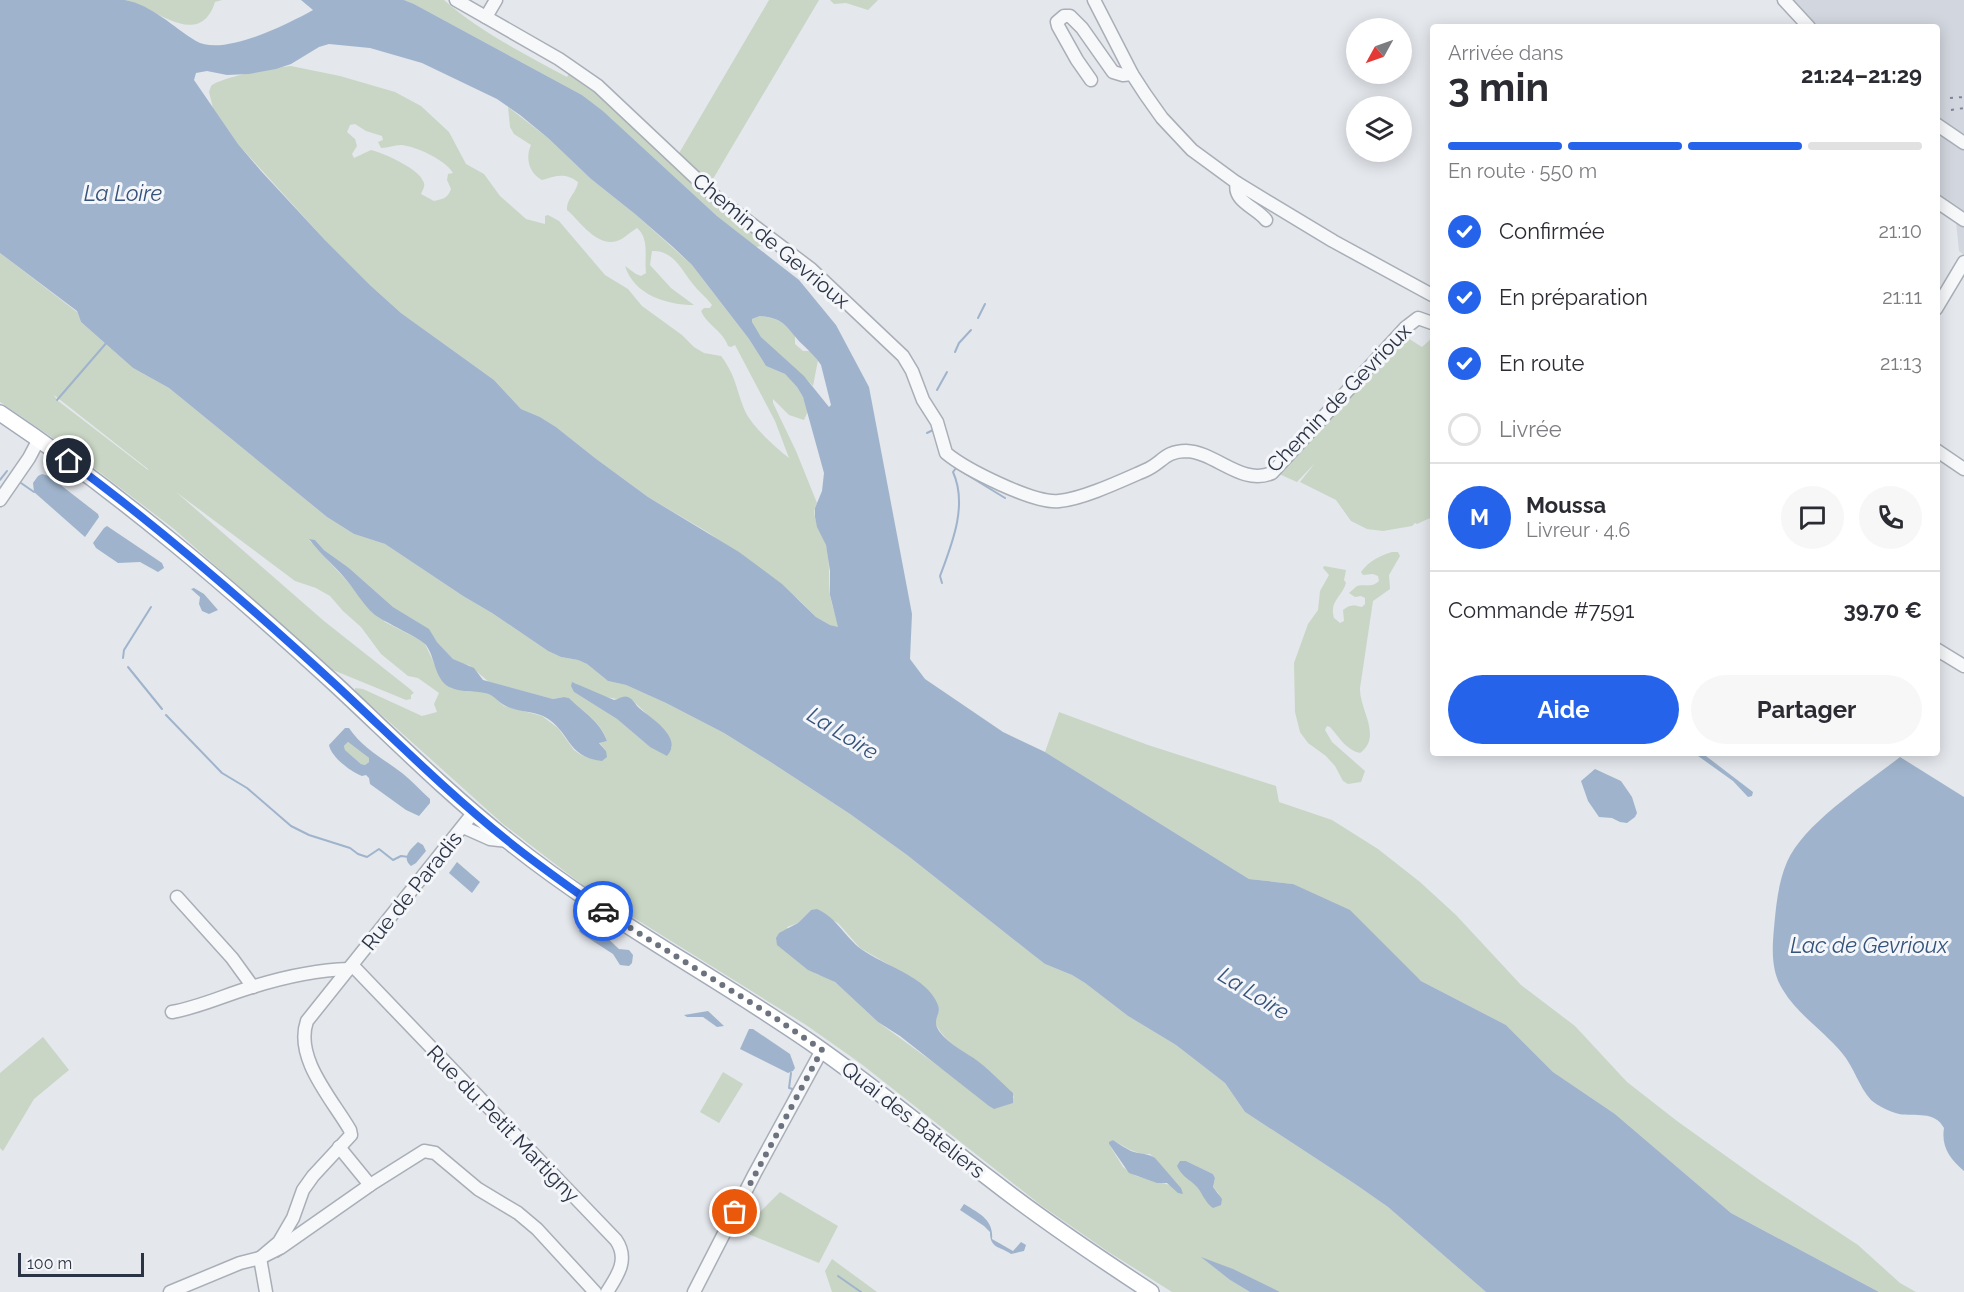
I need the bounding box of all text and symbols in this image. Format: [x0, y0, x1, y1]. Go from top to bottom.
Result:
north arrow [1346, 18, 1412, 84]
map controls [1346, 18, 1412, 162]
text: Arrivée dans [1448, 41, 1563, 65]
text: 21:24–21:29 [1801, 62, 1922, 88]
text: 3 min [1448, 64, 1549, 110]
button: layers [1346, 96, 1412, 162]
text: En route · 550 m [1448, 159, 1597, 183]
street label: Chemin de Gevrioux [688, 168, 855, 314]
water label: La Loire [84, 180, 162, 206]
icon: check [1448, 215, 1481, 248]
text: Confirmée [1499, 218, 1605, 244]
text: 21:10 [1878, 219, 1922, 243]
icon: check [1448, 281, 1481, 314]
text: En préparation [1499, 284, 1648, 310]
text: 21:11 [1882, 285, 1922, 309]
street label: Chemin de Gevrioux [1261, 318, 1416, 477]
icon: check [1448, 347, 1481, 380]
text: En route [1499, 350, 1584, 376]
text: 21:13 [1880, 351, 1922, 375]
text: Livrée [1499, 416, 1562, 442]
pin [43, 435, 94, 486]
icon: home [52, 444, 85, 477]
button: chat [1781, 486, 1844, 549]
button: phone [1859, 486, 1922, 549]
text: Moussa [1526, 492, 1606, 518]
text: M [1470, 504, 1489, 530]
text: Livreur · 4.6 [1526, 518, 1630, 542]
text: Commande #7591 [1448, 597, 1634, 623]
text: 39.70 € [1844, 597, 1922, 623]
button: Aide [1448, 675, 1679, 744]
button: Partager [1691, 675, 1922, 744]
water label: La Loire [803, 701, 883, 765]
street label: Rue de Paradis [356, 826, 467, 955]
courier [573, 881, 633, 941]
icon: car [587, 895, 620, 928]
water label: Lac de Gevrioux [1790, 932, 1949, 958]
water label: La Loire [1214, 961, 1294, 1025]
street label: Rue du Petit Martigny [422, 1040, 585, 1207]
street label: Quai des Bateliers [837, 1056, 990, 1183]
pin [709, 1186, 760, 1237]
icon: bag [718, 1195, 751, 1228]
scale bar [18, 1250, 144, 1278]
text: 100 m [27, 1254, 72, 1273]

